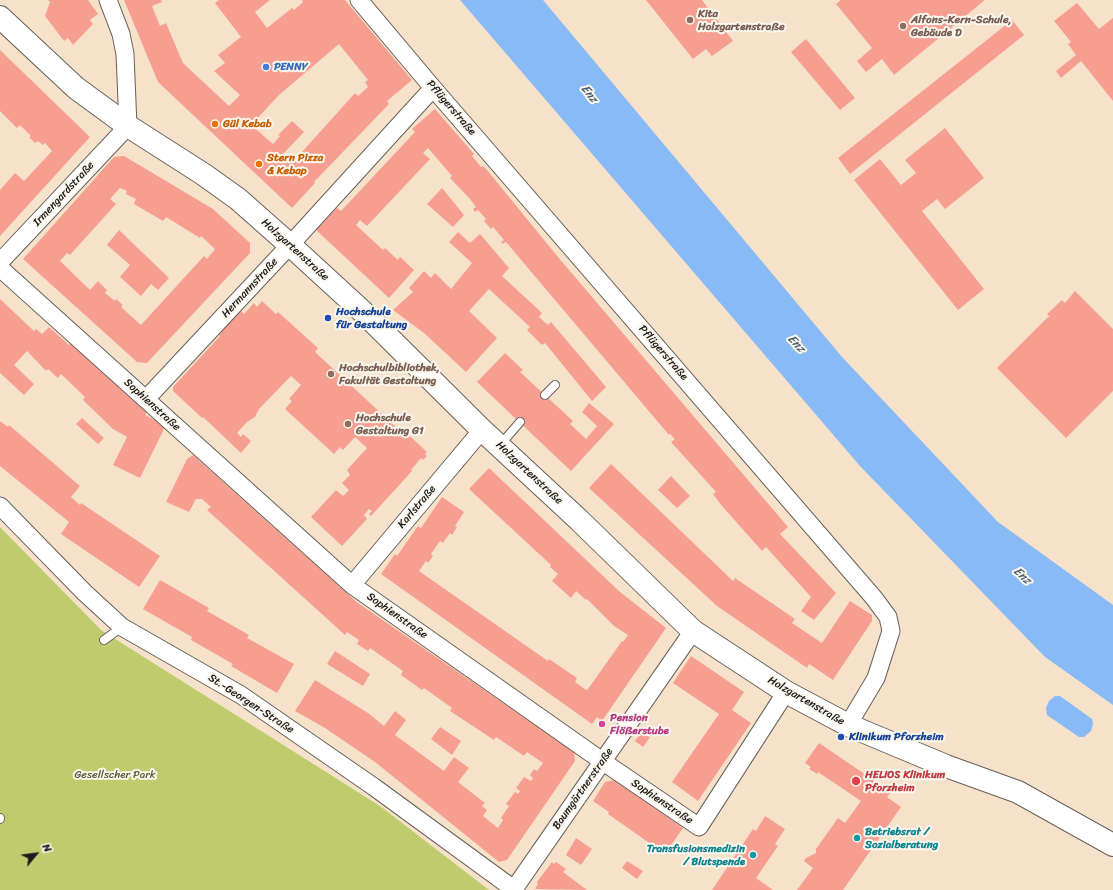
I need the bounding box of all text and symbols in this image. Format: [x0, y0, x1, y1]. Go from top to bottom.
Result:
place label: Kita Holzgartenstraße [698, 7, 785, 33]
place label: Alfons-Kern-Schule, Gebäude D [911, 13, 1012, 39]
marker: Kita Holzgartenstraße [685, 15, 695, 25]
marker: Alfons-Kern-Schule, Gebäude D [898, 21, 908, 31]
place label: PENNY [274, 60, 308, 74]
marker: PENNY [261, 62, 271, 72]
street label: Pflügerstraße [423, 78, 479, 138]
water label: Enz [577, 82, 601, 106]
place label: Gül Kebab [223, 117, 272, 131]
marker: Gül Kebab [210, 119, 220, 129]
place label: Stern Pizza & Kebap [267, 151, 323, 177]
street label: Irmengardstraße [31, 159, 97, 229]
marker: Stern Pizza & Kebap [254, 159, 264, 169]
street label: Holzgartenstraße [258, 216, 332, 284]
street label: Hermannstraße [219, 255, 281, 321]
place label: Hochschule für Gestaltung [336, 305, 407, 331]
marker: Hochschule für Gestaltung [323, 313, 333, 323]
street label: Pflügerstraße [635, 323, 691, 383]
water label: Enz [784, 332, 808, 356]
place label: Hochschulbibliothek, Fakultät Gestaltung [339, 361, 440, 387]
marker: Hochschulbibliothek, Fakultät Gestaltung [326, 369, 336, 379]
street label: Sophienstraße [121, 376, 183, 434]
place label: Hochschule Gestaltung G1 [356, 411, 424, 437]
marker: Hochschule Gestaltung G1 [343, 419, 353, 429]
street label: Holzgartenstraße [493, 439, 565, 507]
street label: Karlstraße [395, 483, 439, 531]
water label: Enz [1010, 564, 1034, 588]
street label: Sophienstraße [364, 590, 430, 642]
street label: St.-Georgen-Straße [206, 671, 296, 737]
street label: Holzgartenstraße [765, 674, 847, 728]
place label: Pension Flößerstube [610, 711, 669, 737]
marker: Pension Flößerstube [597, 719, 607, 729]
place label: Klinikum Pforzheim [849, 730, 944, 744]
marker: Klinikum Pforzheim [836, 732, 846, 742]
street label: Baumgärtnerstraße [550, 746, 616, 832]
park label: Gesellscher Park [74, 768, 156, 782]
place label: HELIOS Klinikum Pforzheim [865, 768, 945, 794]
marker: HELIOS Klinikum Pforzheim [850, 775, 862, 787]
street label: Sophienstraße [629, 777, 695, 827]
place label: Betriebsrat / Sozialberatung [865, 825, 938, 851]
marker: Betriebsrat / Sozialberatung [852, 833, 862, 843]
north arrow [16, 834, 56, 874]
text: N [37, 840, 57, 856]
place label: Transfusionsmedizin / Blutspende [647, 842, 745, 868]
marker: Transfusionsmedizin / Blutspende [748, 850, 758, 860]

